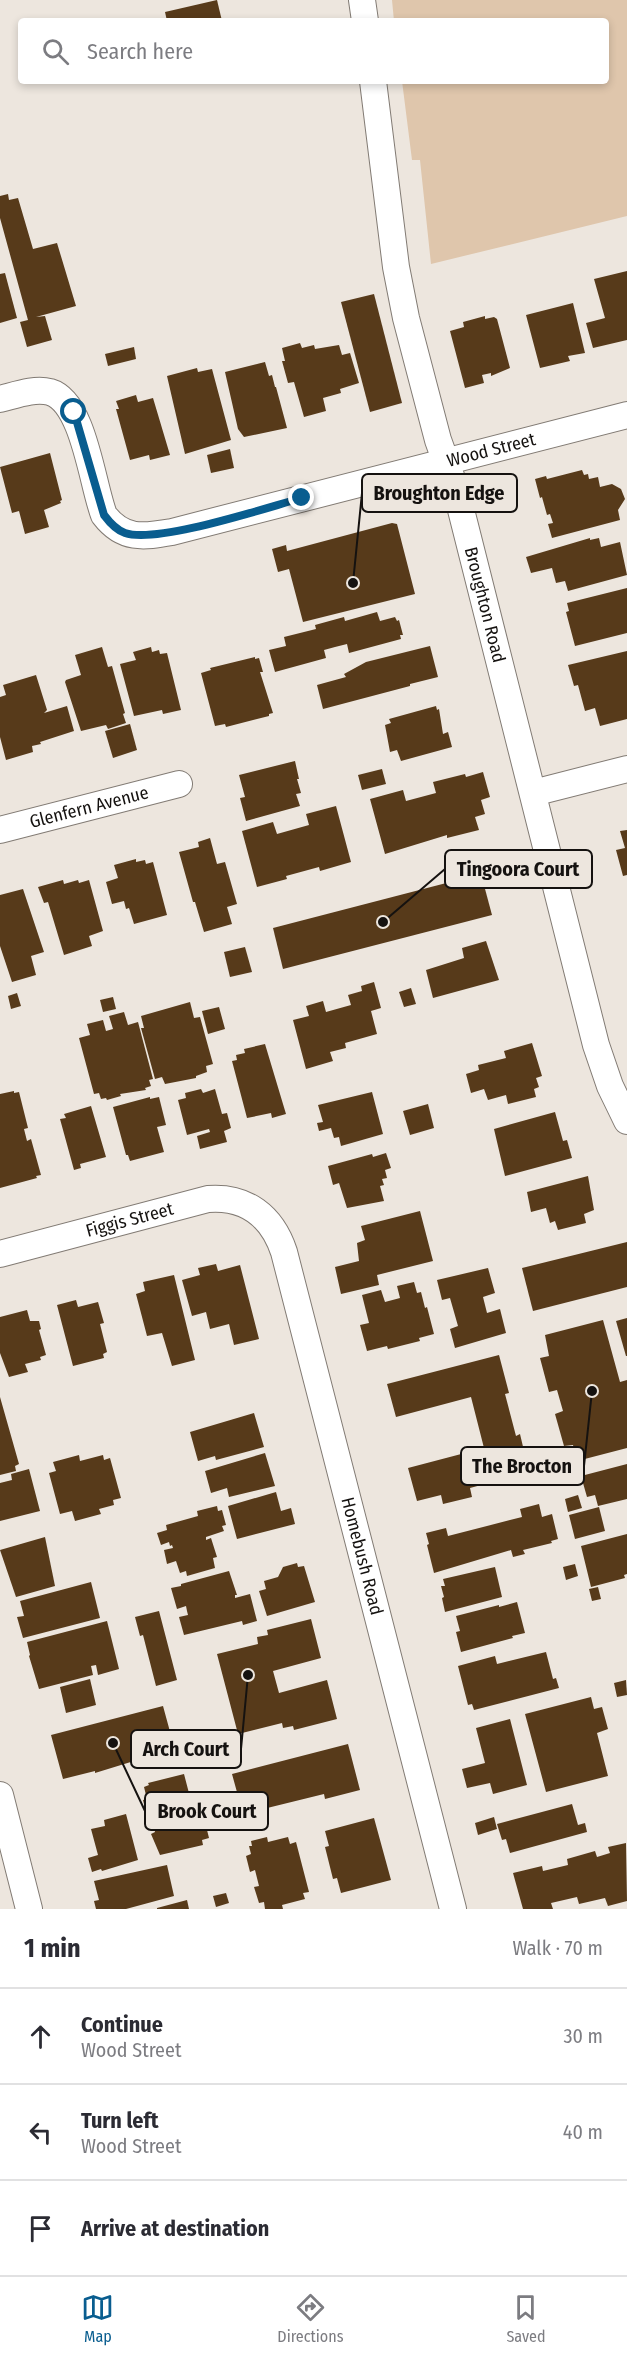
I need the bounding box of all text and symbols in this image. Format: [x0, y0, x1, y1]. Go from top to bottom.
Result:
search box [18, 18, 609, 84]
icon: search [39, 35, 72, 68]
text: Search here [87, 38, 193, 65]
route start [60, 398, 86, 424]
street label: Wood Street [445, 428, 538, 472]
callout: Broughton Edge [362, 474, 517, 512]
text: Broughton Edge [373, 481, 505, 505]
route end [288, 484, 314, 510]
street label: Broughton Road [460, 545, 510, 665]
street label: Glenfern Avenue [27, 781, 151, 833]
callout: Tingoora Court [445, 850, 592, 888]
text: Tingoora Court [457, 857, 580, 881]
street label: Figgis Street [83, 1198, 176, 1242]
callout: The Brocton [461, 1447, 584, 1485]
text: The Brocton [472, 1454, 572, 1478]
street label: Homebush Road [337, 1495, 388, 1617]
callout: Arch Court [131, 1730, 241, 1768]
text: Arch Court [142, 1737, 230, 1761]
callout: Brook Court [145, 1792, 268, 1830]
text: Brook Court [157, 1799, 258, 1823]
text: 1 min [24, 1933, 81, 1964]
text: Walk · 70 m [512, 1936, 603, 1960]
text: Continue [81, 2011, 163, 2038]
icon: ahead [24, 2020, 57, 2053]
text: 30 m [563, 2024, 603, 2048]
text: Wood Street [81, 2038, 181, 2062]
text: Turn left [81, 2107, 159, 2134]
icon: left [24, 2116, 57, 2149]
text: 40 m [563, 2120, 603, 2144]
text: Wood Street [81, 2134, 181, 2158]
icon: arrive [24, 2212, 57, 2245]
text: Arrive at destination [81, 2215, 269, 2242]
tab: Map [81, 2291, 114, 2346]
tab: Directions [277, 2291, 344, 2346]
tab: Saved [506, 2291, 546, 2346]

